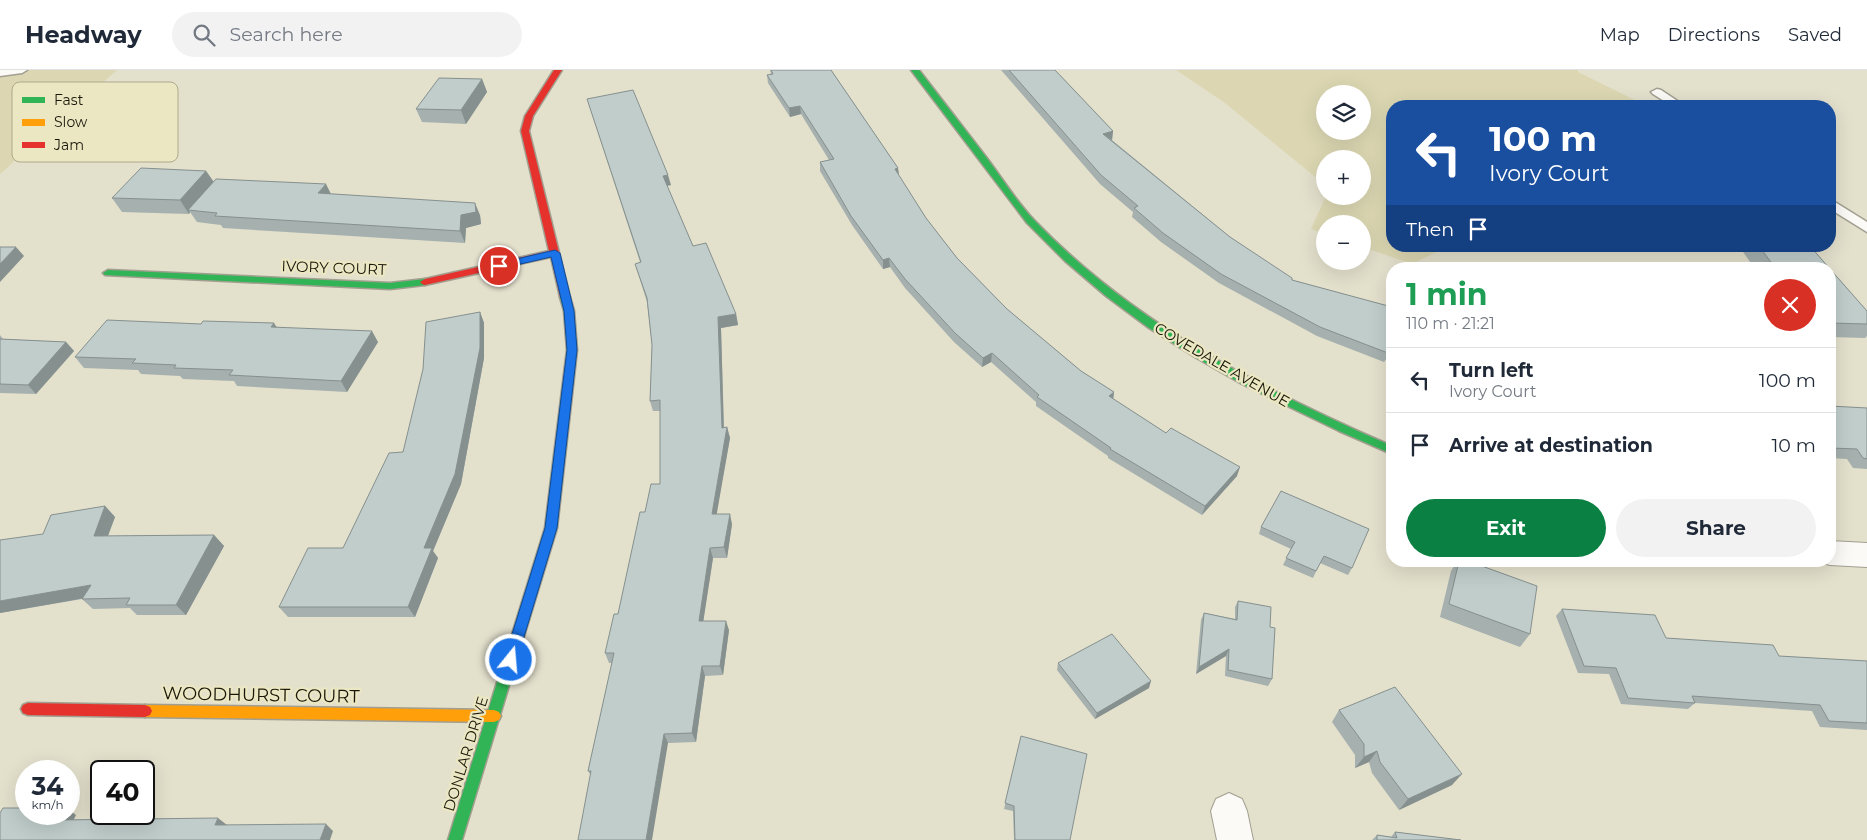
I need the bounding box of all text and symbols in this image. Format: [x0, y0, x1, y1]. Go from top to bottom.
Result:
search box [172, 12, 522, 57]
text: Headway [25, 20, 142, 49]
icon: search [190, 21, 218, 49]
text: Search here [230, 23, 343, 46]
text: Map [1600, 24, 1640, 46]
text: Directions [1668, 24, 1760, 46]
text: Saved [1788, 24, 1842, 46]
legend [12, 82, 178, 162]
map controls [1316, 85, 1371, 270]
button: layers [1316, 85, 1371, 140]
text: Fast [54, 91, 84, 109]
text: Slow [54, 113, 88, 131]
text: 100 m [1489, 117, 1597, 160]
icon: left [1406, 120, 1471, 185]
text: Jam [53, 136, 84, 154]
button: + [1316, 150, 1371, 205]
text: Ivory Court [1489, 160, 1609, 187]
button: − [1316, 215, 1371, 270]
icon: arrive [1464, 215, 1492, 243]
text: Then [1406, 218, 1454, 241]
pin [478, 245, 520, 287]
icon: arrive [485, 252, 513, 280]
street label: IVORY COURT [281, 256, 387, 279]
text: 1 min [1406, 276, 1487, 313]
button: close [1764, 279, 1816, 331]
text: 110 m · 21:21 [1406, 314, 1495, 333]
street label: COVEDALE AVENUE [1151, 318, 1293, 411]
text: Turn left [1449, 359, 1534, 382]
icon: left [1406, 366, 1434, 394]
text: 100 m [1759, 369, 1816, 392]
text: Ivory Court [1449, 382, 1536, 401]
icon: arrive [1406, 431, 1434, 459]
text: Arrive at destination [1449, 434, 1653, 457]
text: 10 m [1771, 434, 1816, 457]
button: Exit [1406, 499, 1606, 557]
button: Share [1616, 499, 1816, 557]
position arrow [484, 633, 536, 685]
street label: WOODHURST COURT [162, 682, 360, 708]
street label: DONLAR DRIVE [439, 694, 492, 814]
speed limit sign: 40 [90, 760, 155, 825]
text: 34 [31, 771, 64, 801]
text: km/h [31, 797, 64, 812]

